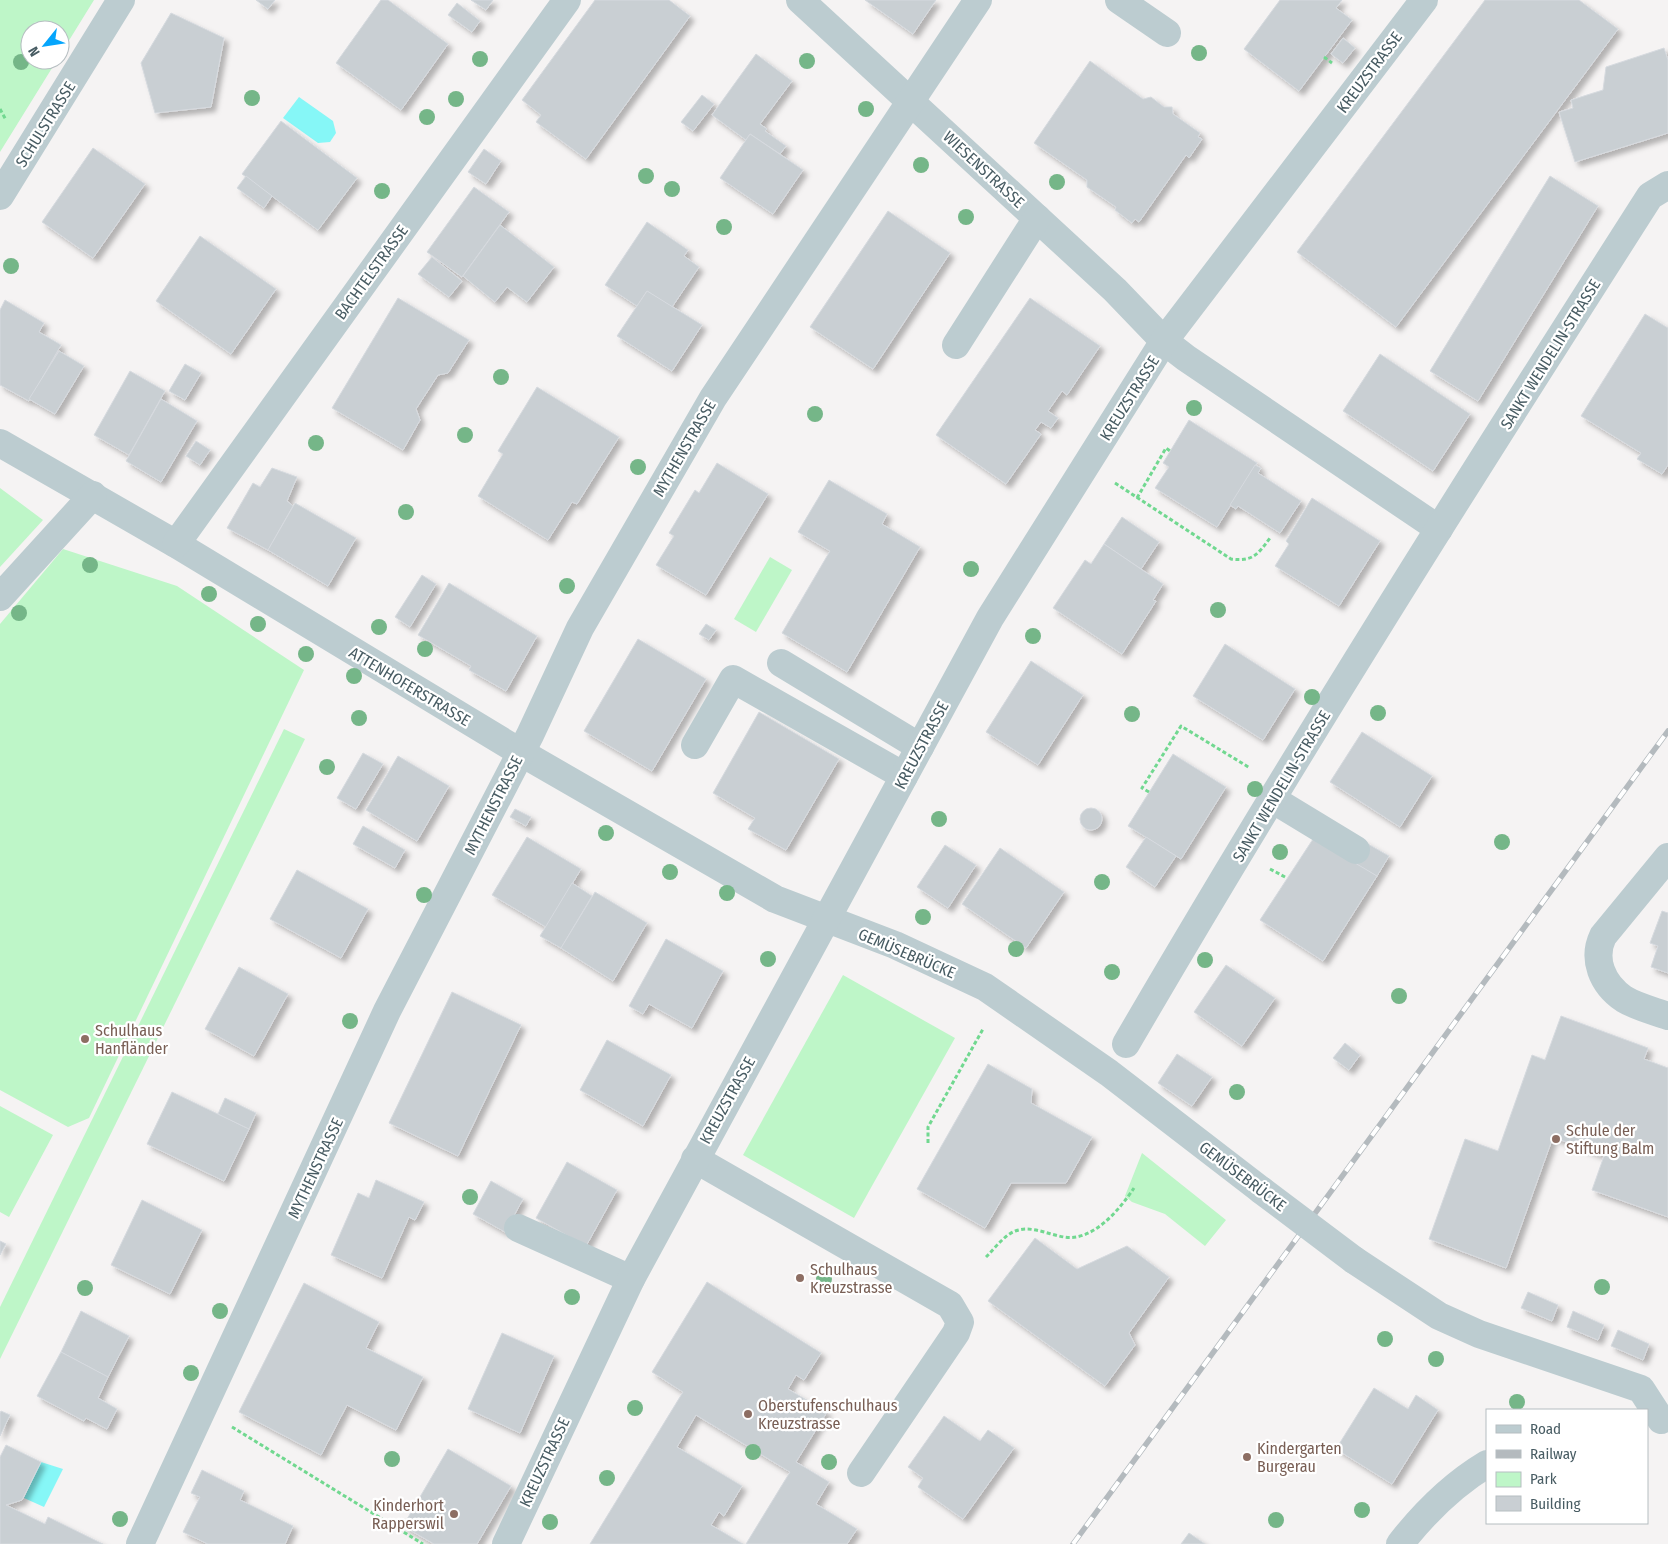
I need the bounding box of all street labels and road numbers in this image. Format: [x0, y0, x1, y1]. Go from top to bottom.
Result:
street label: KREUZSTRASSE [1333, 28, 1406, 117]
street label: SCHULSTRASSE [12, 78, 79, 171]
street label: WIESENSTRASSE [939, 127, 1028, 212]
street label: BACHTELSTRASSE [331, 221, 412, 323]
street label: SANKT WENDELIN-STRASSE [1496, 276, 1604, 433]
street label: KREUZSTRASSE [1096, 352, 1163, 444]
street label: MYTHENSTRASSE [649, 396, 720, 500]
street label: ATTENHOFERSTRASSE [346, 643, 474, 730]
street label: KREUZSTRASSE [890, 698, 952, 792]
street label: SANKT WENDELIN-STRASSE [1229, 707, 1334, 865]
street label: MYTHENSTRASSE [460, 752, 527, 858]
street label: GEMÜSEBRÜCKE [855, 924, 958, 982]
street label: KREUZSTRASSE [696, 1053, 759, 1147]
street label: MYTHENSTRASSE [284, 1115, 347, 1221]
street label: GEMÜSEBRÜCKE [1196, 1138, 1290, 1215]
street label: KREUZSTRASSE [515, 1414, 573, 1510]

